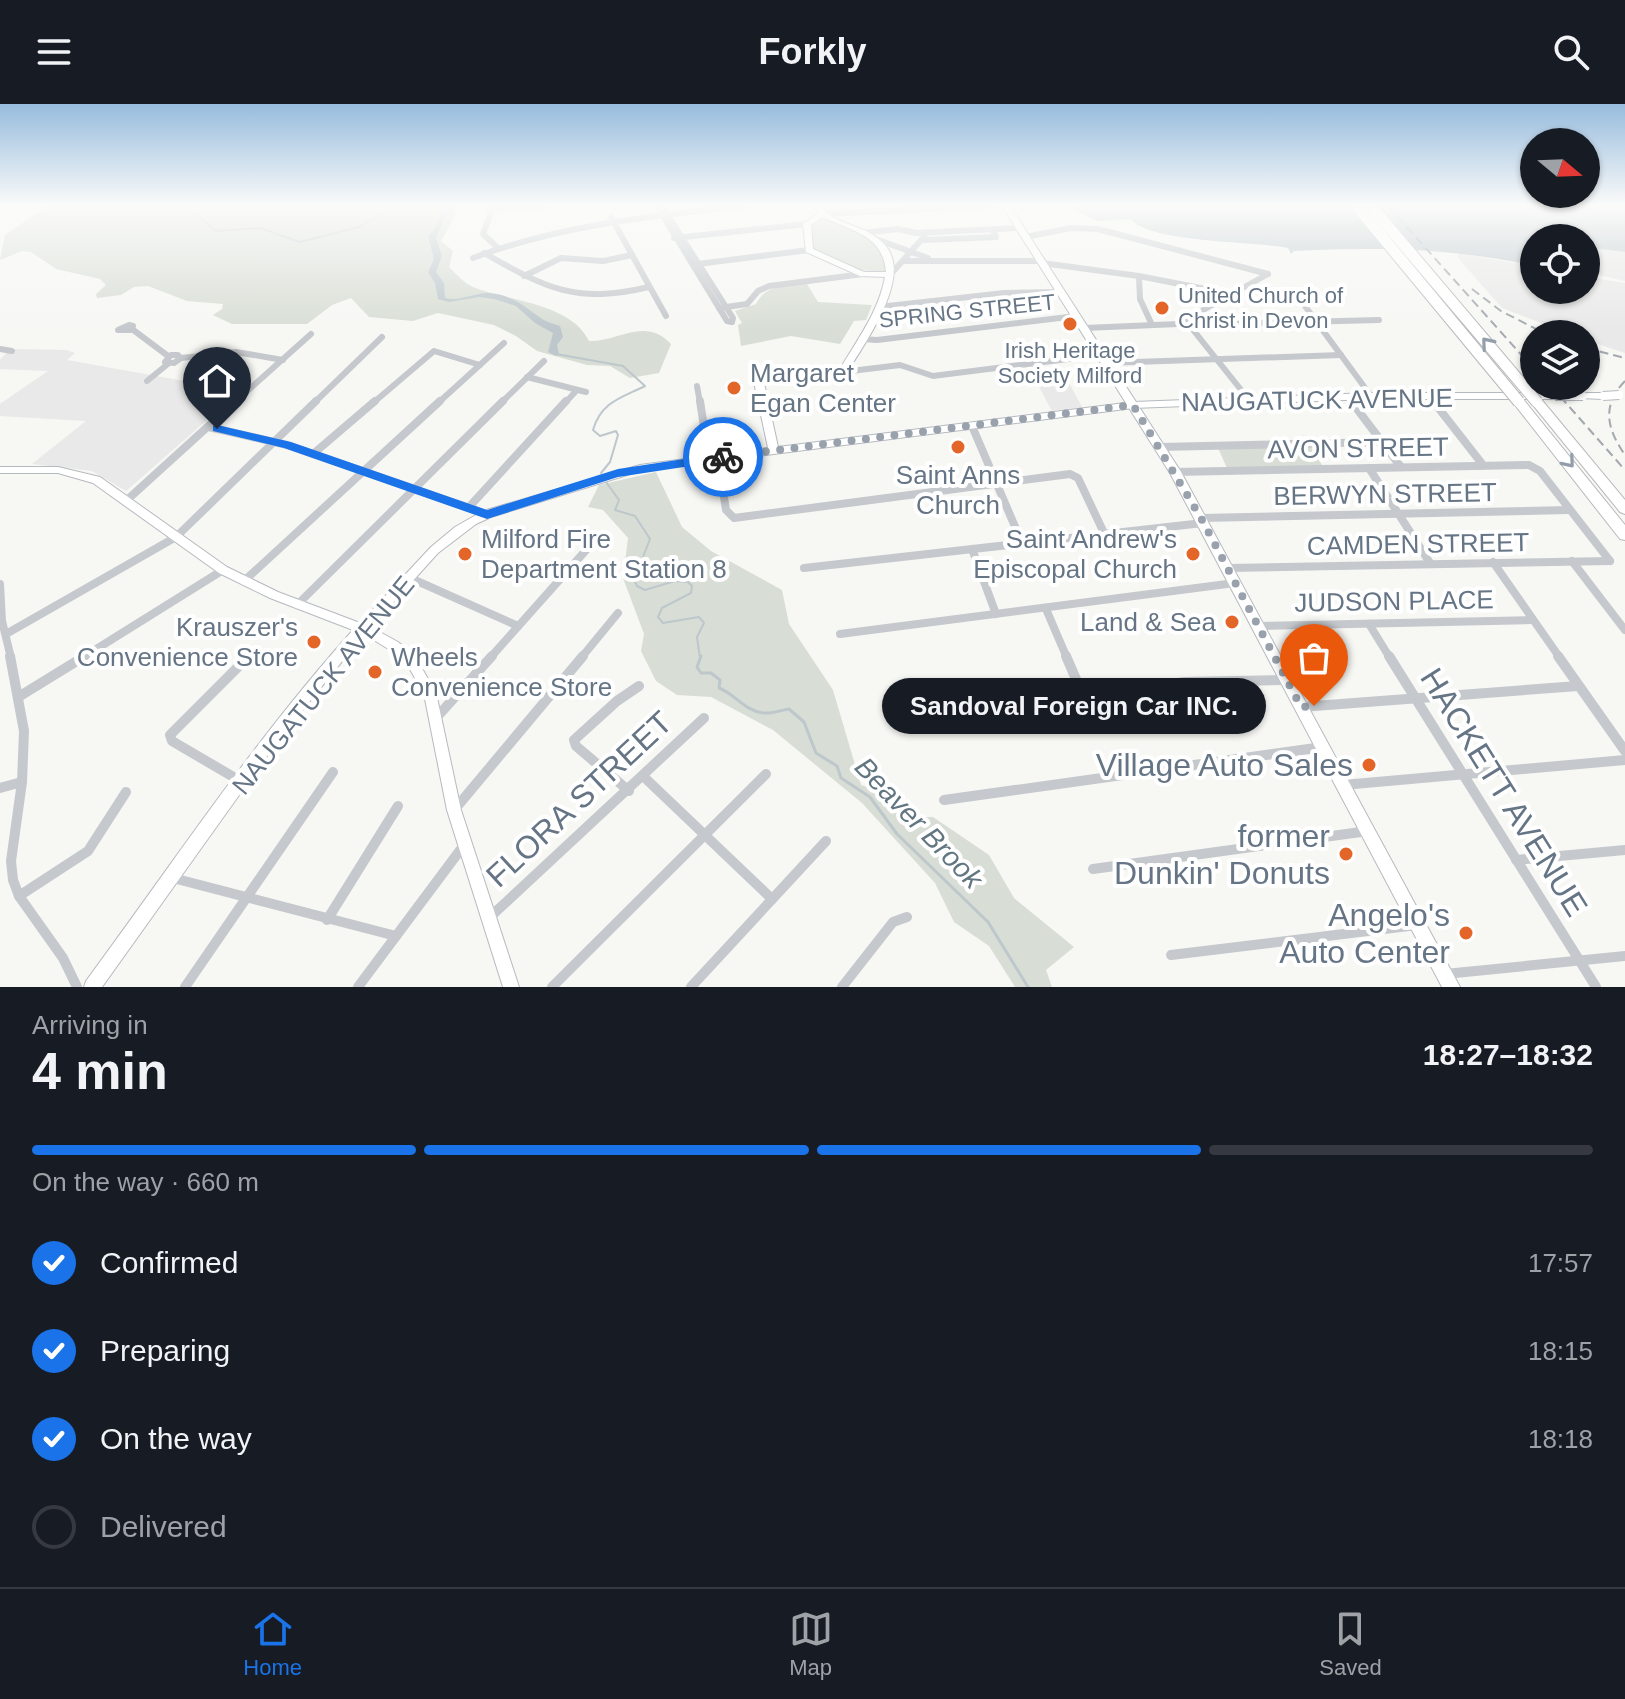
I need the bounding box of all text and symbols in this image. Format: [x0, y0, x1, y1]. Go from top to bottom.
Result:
icon: menu [32, 30, 76, 74]
icon: search [1549, 30, 1593, 74]
text: Forkly [758, 31, 867, 72]
north arrow [1520, 128, 1600, 208]
map controls [1520, 128, 1600, 400]
button: locate [1520, 224, 1600, 304]
place label: United Church of Christ in Devon [1178, 283, 1344, 333]
street label: SPRING STREET [878, 289, 1056, 333]
marker: United Church of Christ in Devon [1153, 299, 1171, 317]
marker: Irish Heritage Society Milford [1061, 315, 1079, 333]
button: layers [1520, 320, 1600, 400]
place label: Irish Heritage Society Milford [998, 338, 1142, 388]
one-way arrow [1482, 338, 1497, 352]
pin [183, 347, 251, 429]
place label: Margaret Egan Center [750, 358, 896, 418]
icon: home [195, 359, 239, 403]
marker: Margaret Egan Center [725, 379, 743, 397]
street label: NAUGATUCK AVENUE [1181, 383, 1453, 417]
courier [683, 417, 763, 497]
street label: AVON STREET [1267, 431, 1449, 465]
icon: bike [701, 435, 745, 479]
marker: Saint Anns Church [949, 438, 967, 456]
one-way arrow [1559, 453, 1574, 468]
place label: Saint Anns Church [896, 460, 1020, 520]
street label: BERWYN STREET [1273, 477, 1497, 511]
place label: Milford Fire Department Station 8 [481, 524, 727, 584]
place label: Saint Andrew's Episcopal Church [973, 524, 1177, 584]
street label: CAMDEN STREET [1307, 527, 1530, 561]
marker: Milford Fire Department Station 8 [456, 545, 474, 563]
marker: Saint Andrew's Episcopal Church [1184, 545, 1202, 563]
street label: NAUGATUCK AVENUE [226, 570, 420, 800]
street label: JUDSON PLACE [1294, 584, 1494, 618]
place label: Land & Sea [1080, 607, 1217, 637]
place label: Krauszer's Convenience Store [77, 612, 298, 672]
marker: Land & Sea [1223, 613, 1241, 631]
pin [1280, 624, 1348, 706]
marker: Krauszer's Convenience Store [305, 633, 323, 651]
icon: bag [1292, 636, 1336, 680]
place label: Wheels Convenience Store [391, 642, 612, 702]
street label: HACKETT AVENUE [1413, 662, 1595, 922]
marker: Wheels Convenience Store [366, 663, 384, 681]
callout: Sandoval Foreign Car INC. [882, 678, 1266, 734]
text: Sandoval Foreign Car INC. [910, 691, 1238, 721]
street label: FLORA STREET [479, 704, 679, 894]
place label: Village Auto Sales [1096, 747, 1353, 783]
water label: Beaver Brook [849, 751, 990, 896]
marker: Village Auto Sales [1360, 756, 1378, 774]
place label: former Dunkin' Donuts [1114, 818, 1330, 891]
marker: former Dunkin' Donuts [1337, 845, 1355, 863]
place label: Angelo's Auto Center [1279, 897, 1450, 970]
marker: Angelo's Auto Center [1457, 924, 1475, 942]
text: Arriving in [32, 1010, 148, 1040]
text: 18:27–18:32 [1423, 1038, 1593, 1071]
text: 4 min [32, 1042, 168, 1100]
text: On the way · 660 m [32, 1167, 259, 1197]
icon: check [32, 1241, 76, 1285]
text: Confirmed [100, 1246, 238, 1279]
text: 17:57 [1528, 1248, 1593, 1278]
icon: check [32, 1329, 76, 1373]
text: Preparing [100, 1334, 230, 1367]
text: 18:15 [1528, 1336, 1593, 1366]
icon: check [32, 1417, 76, 1461]
text: On the way [100, 1422, 252, 1455]
text: 18:18 [1528, 1424, 1593, 1454]
text: Delivered [100, 1510, 227, 1543]
tab: Home [243, 1607, 302, 1681]
tab: Map [789, 1607, 833, 1681]
tab: Saved [1319, 1607, 1382, 1681]

